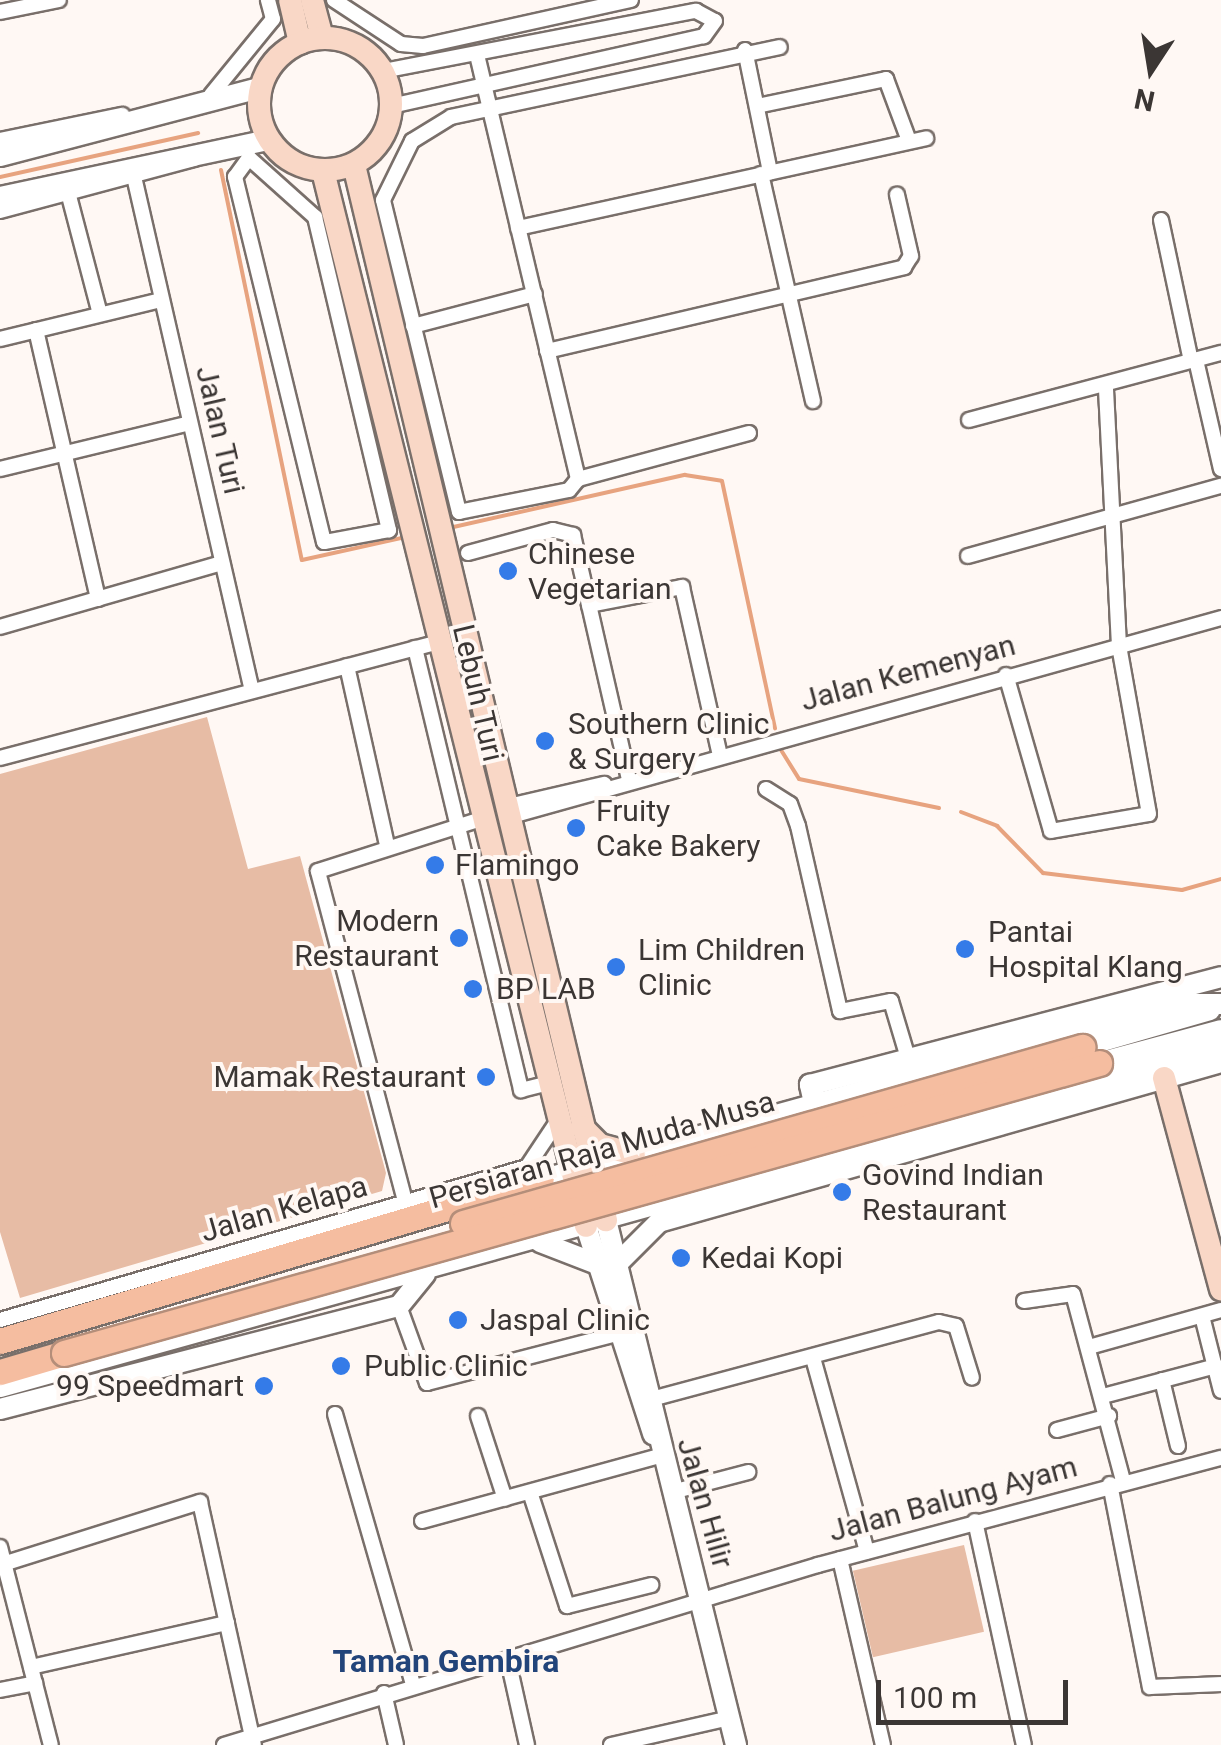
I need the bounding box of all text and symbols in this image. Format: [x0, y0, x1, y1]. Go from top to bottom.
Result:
north arrow [1101, 20, 1201, 120]
text: N [1132, 82, 1158, 118]
street label: Jalan Turi [188, 362, 252, 498]
place label: Chinese Vegetarian [528, 536, 672, 606]
marker: Chinese Vegetarian [497, 560, 519, 582]
street label: Lebuh Turi [445, 621, 511, 765]
street label: Jalan Kemenyan [797, 627, 1019, 719]
place label: Southern Clinic & Surgery [568, 706, 770, 776]
marker: Southern Clinic & Surgery [532, 728, 558, 754]
place label: Fruity Cake Bakery [596, 793, 761, 864]
marker: Fruity Cake Bakery [565, 817, 587, 839]
place label: Flamingo [455, 847, 579, 883]
marker: Flamingo [424, 854, 446, 876]
place label: Modern Restaurant [294, 903, 439, 974]
place label: Pantai Hospital Klang [988, 914, 1183, 984]
marker: Modern Restaurant [448, 927, 470, 949]
place label: Lim Children Clinic [638, 932, 805, 1002]
marker: Pantai Hospital Klang [952, 936, 978, 962]
marker: Lim Children Clinic [603, 954, 629, 980]
place label: BP LAB [496, 971, 596, 1007]
marker: BP LAB [460, 976, 486, 1002]
place label: Mamak Restaurant [213, 1059, 466, 1095]
marker: Mamak Restaurant [475, 1066, 497, 1088]
street label: Persiaran Raja Muda Musa [425, 1083, 779, 1217]
place label: Govind Indian Restaurant [862, 1157, 1044, 1228]
street label: Jalan Kelapa [197, 1168, 371, 1250]
marker: Govind Indian Restaurant [831, 1181, 853, 1203]
place label: Kedai Kopi [701, 1240, 843, 1276]
marker: Kedai Kopi [670, 1247, 692, 1269]
place label: Jaspal Clinic [480, 1302, 650, 1338]
marker: Jaspal Clinic [445, 1307, 471, 1333]
place label: Public Clinic [364, 1348, 528, 1384]
marker: Public Clinic [328, 1353, 354, 1379]
place label: 99 Speedmart [56, 1368, 244, 1404]
marker: 99 Speedmart [253, 1375, 275, 1397]
street label: Jalan Hilir [669, 1434, 741, 1572]
street label: Jalan Balung Ayam [825, 1449, 1081, 1549]
district label: Taman Gembira [333, 1642, 559, 1680]
scale bar [881, 1660, 1074, 1722]
text: 100 m [893, 1680, 977, 1715]

